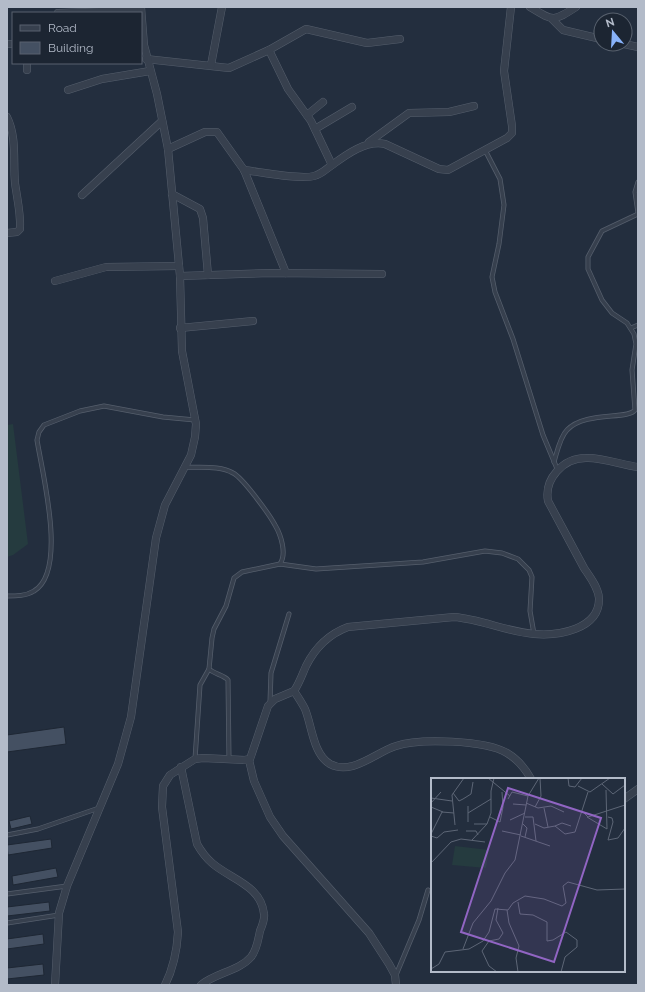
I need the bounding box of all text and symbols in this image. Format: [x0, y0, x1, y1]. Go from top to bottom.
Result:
legend [12, 12, 142, 64]
north arrow [593, 12, 633, 52]
text: N [604, 15, 616, 30]
text: Road [48, 21, 77, 35]
text: Building [48, 41, 94, 55]
inset map [431, 778, 625, 972]

